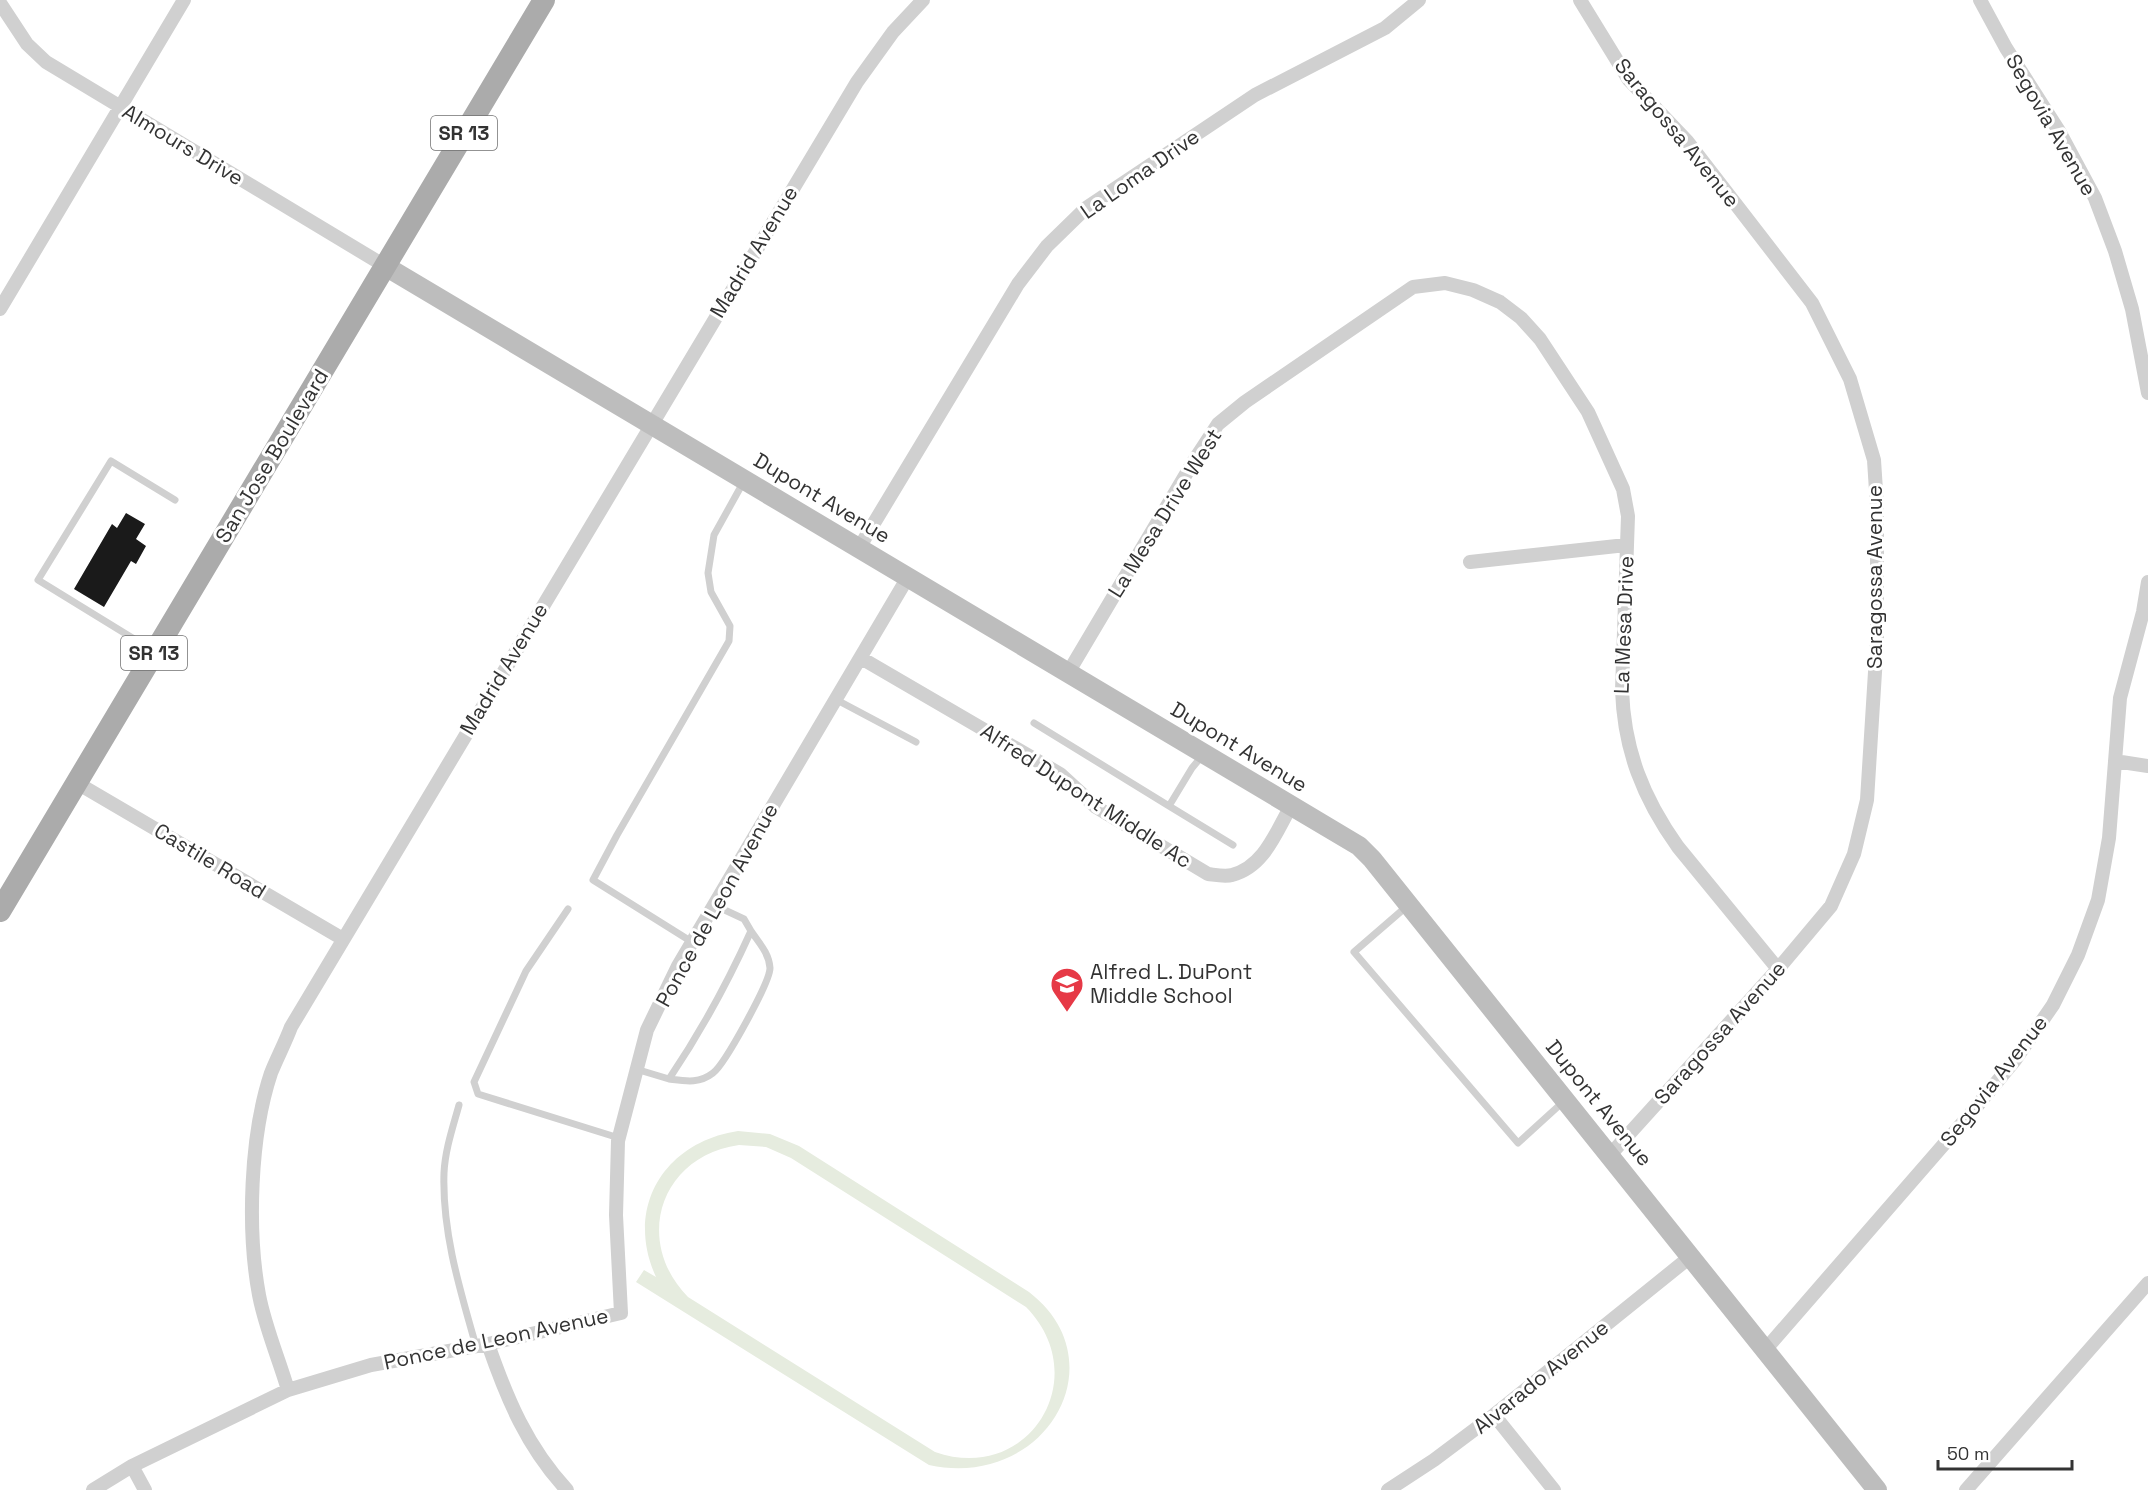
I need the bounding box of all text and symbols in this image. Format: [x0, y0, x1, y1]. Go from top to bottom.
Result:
street label: Segovia Avenue [2000, 49, 2103, 200]
street label: Saragossa Avenue [1609, 53, 1746, 213]
street label: Almours Drive [118, 98, 249, 191]
road number: SR 13 [431, 116, 497, 150]
street label: La Loma Drive [1075, 123, 1204, 225]
street label: Madrid Avenue [704, 181, 804, 323]
street label: San Jose Boulevard [209, 364, 334, 548]
street label: La Mesa Drive West [1102, 423, 1228, 602]
street label: Dupont Avenue [749, 446, 896, 549]
street label: Saragossa Avenue [1861, 485, 1888, 669]
street label: La Mesa Drive [1608, 555, 1639, 695]
street label: Madrid Avenue [454, 598, 554, 740]
road number: SR 13 [121, 636, 187, 670]
street label: Dupont Avenue [1166, 695, 1313, 798]
street label: Alfred Dupont Middle Ac [976, 717, 1197, 874]
street label: Ponce de Leon Avenue [649, 798, 784, 1011]
street label: Castile Road [149, 817, 271, 904]
street label: Saragossa Avenue [1648, 955, 1791, 1110]
place label: Alfred L. DuPont Middle School [1090, 958, 1252, 1009]
school or university icon: Alfred L. DuPont Middle School [1049, 966, 1085, 1013]
street label: Segovia Avenue [1934, 1010, 2053, 1152]
street label: Dupont Avenue [1540, 1034, 1659, 1171]
street label: Ponce de Leon Avenue [381, 1302, 611, 1376]
street label: Alvarado Avenue [1467, 1314, 1614, 1440]
scale bar [1938, 1433, 2072, 1471]
text: 50 m [1947, 1442, 1989, 1465]

